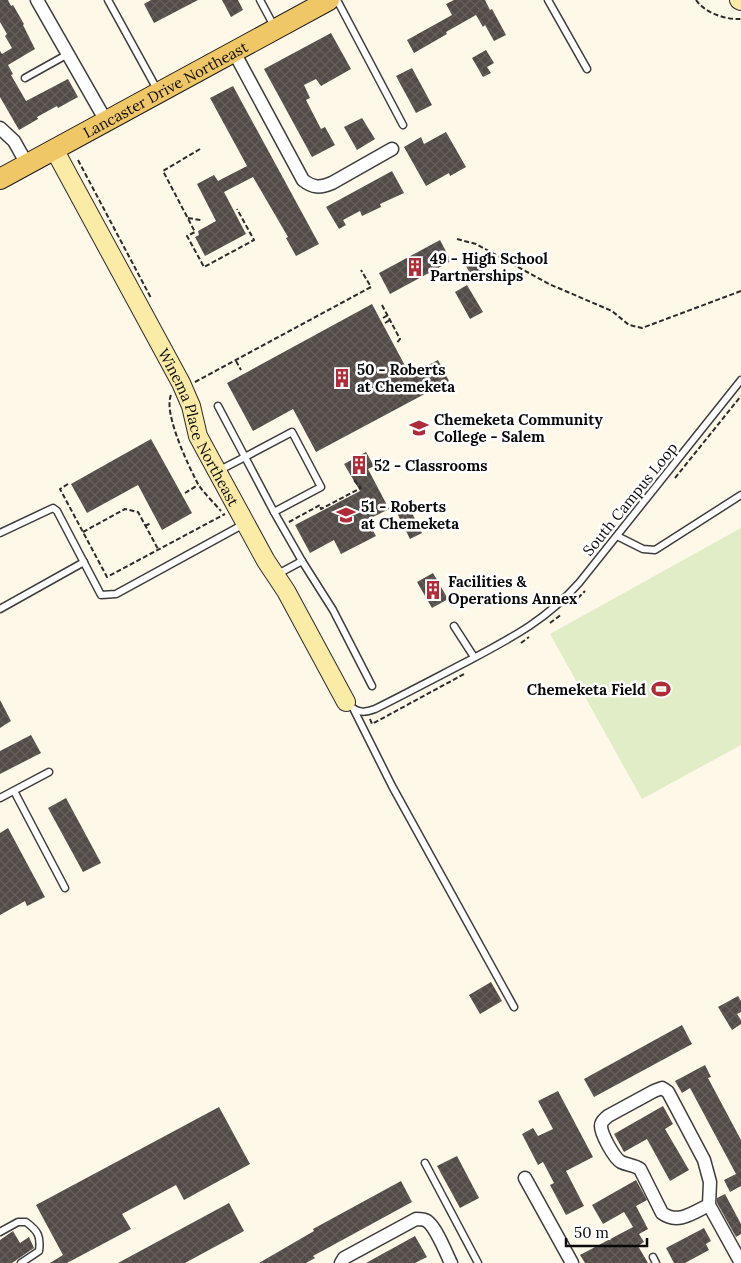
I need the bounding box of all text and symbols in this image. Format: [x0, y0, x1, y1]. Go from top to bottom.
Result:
street label: Lancaster Drive Northeast [80, 37, 251, 142]
place label: 49 - High School Partnerships [430, 249, 548, 285]
building icon: 49 - High School Partnerships [404, 256, 426, 278]
street label: Winema Place Northeast [154, 345, 244, 509]
place label: 50 - Roberts at Chemeketa [357, 360, 455, 396]
building icon: 50 - Roberts at Chemeketa [331, 367, 353, 389]
place label: Chemeketa Community College - Salem [434, 410, 603, 446]
school or university icon: Chemeketa Community College - Salem [408, 417, 430, 439]
street label: South Campus Loop [578, 438, 682, 560]
building icon: 52 - Classrooms [348, 454, 370, 476]
place label: 52 - Classrooms [374, 456, 488, 475]
place label: 51 - Roberts at Chemeketa [361, 497, 459, 533]
school or university icon: 51 - Roberts at Chemeketa [335, 504, 357, 526]
place label: Facilities & Operations Annex [448, 572, 577, 608]
building icon: Facilities & Operations Annex [422, 579, 444, 601]
sports icon: Chemeketa Field [650, 678, 672, 700]
place label: Chemeketa Field [527, 680, 646, 699]
scale bar [566, 1216, 647, 1248]
text: 50 m [574, 1223, 609, 1242]

